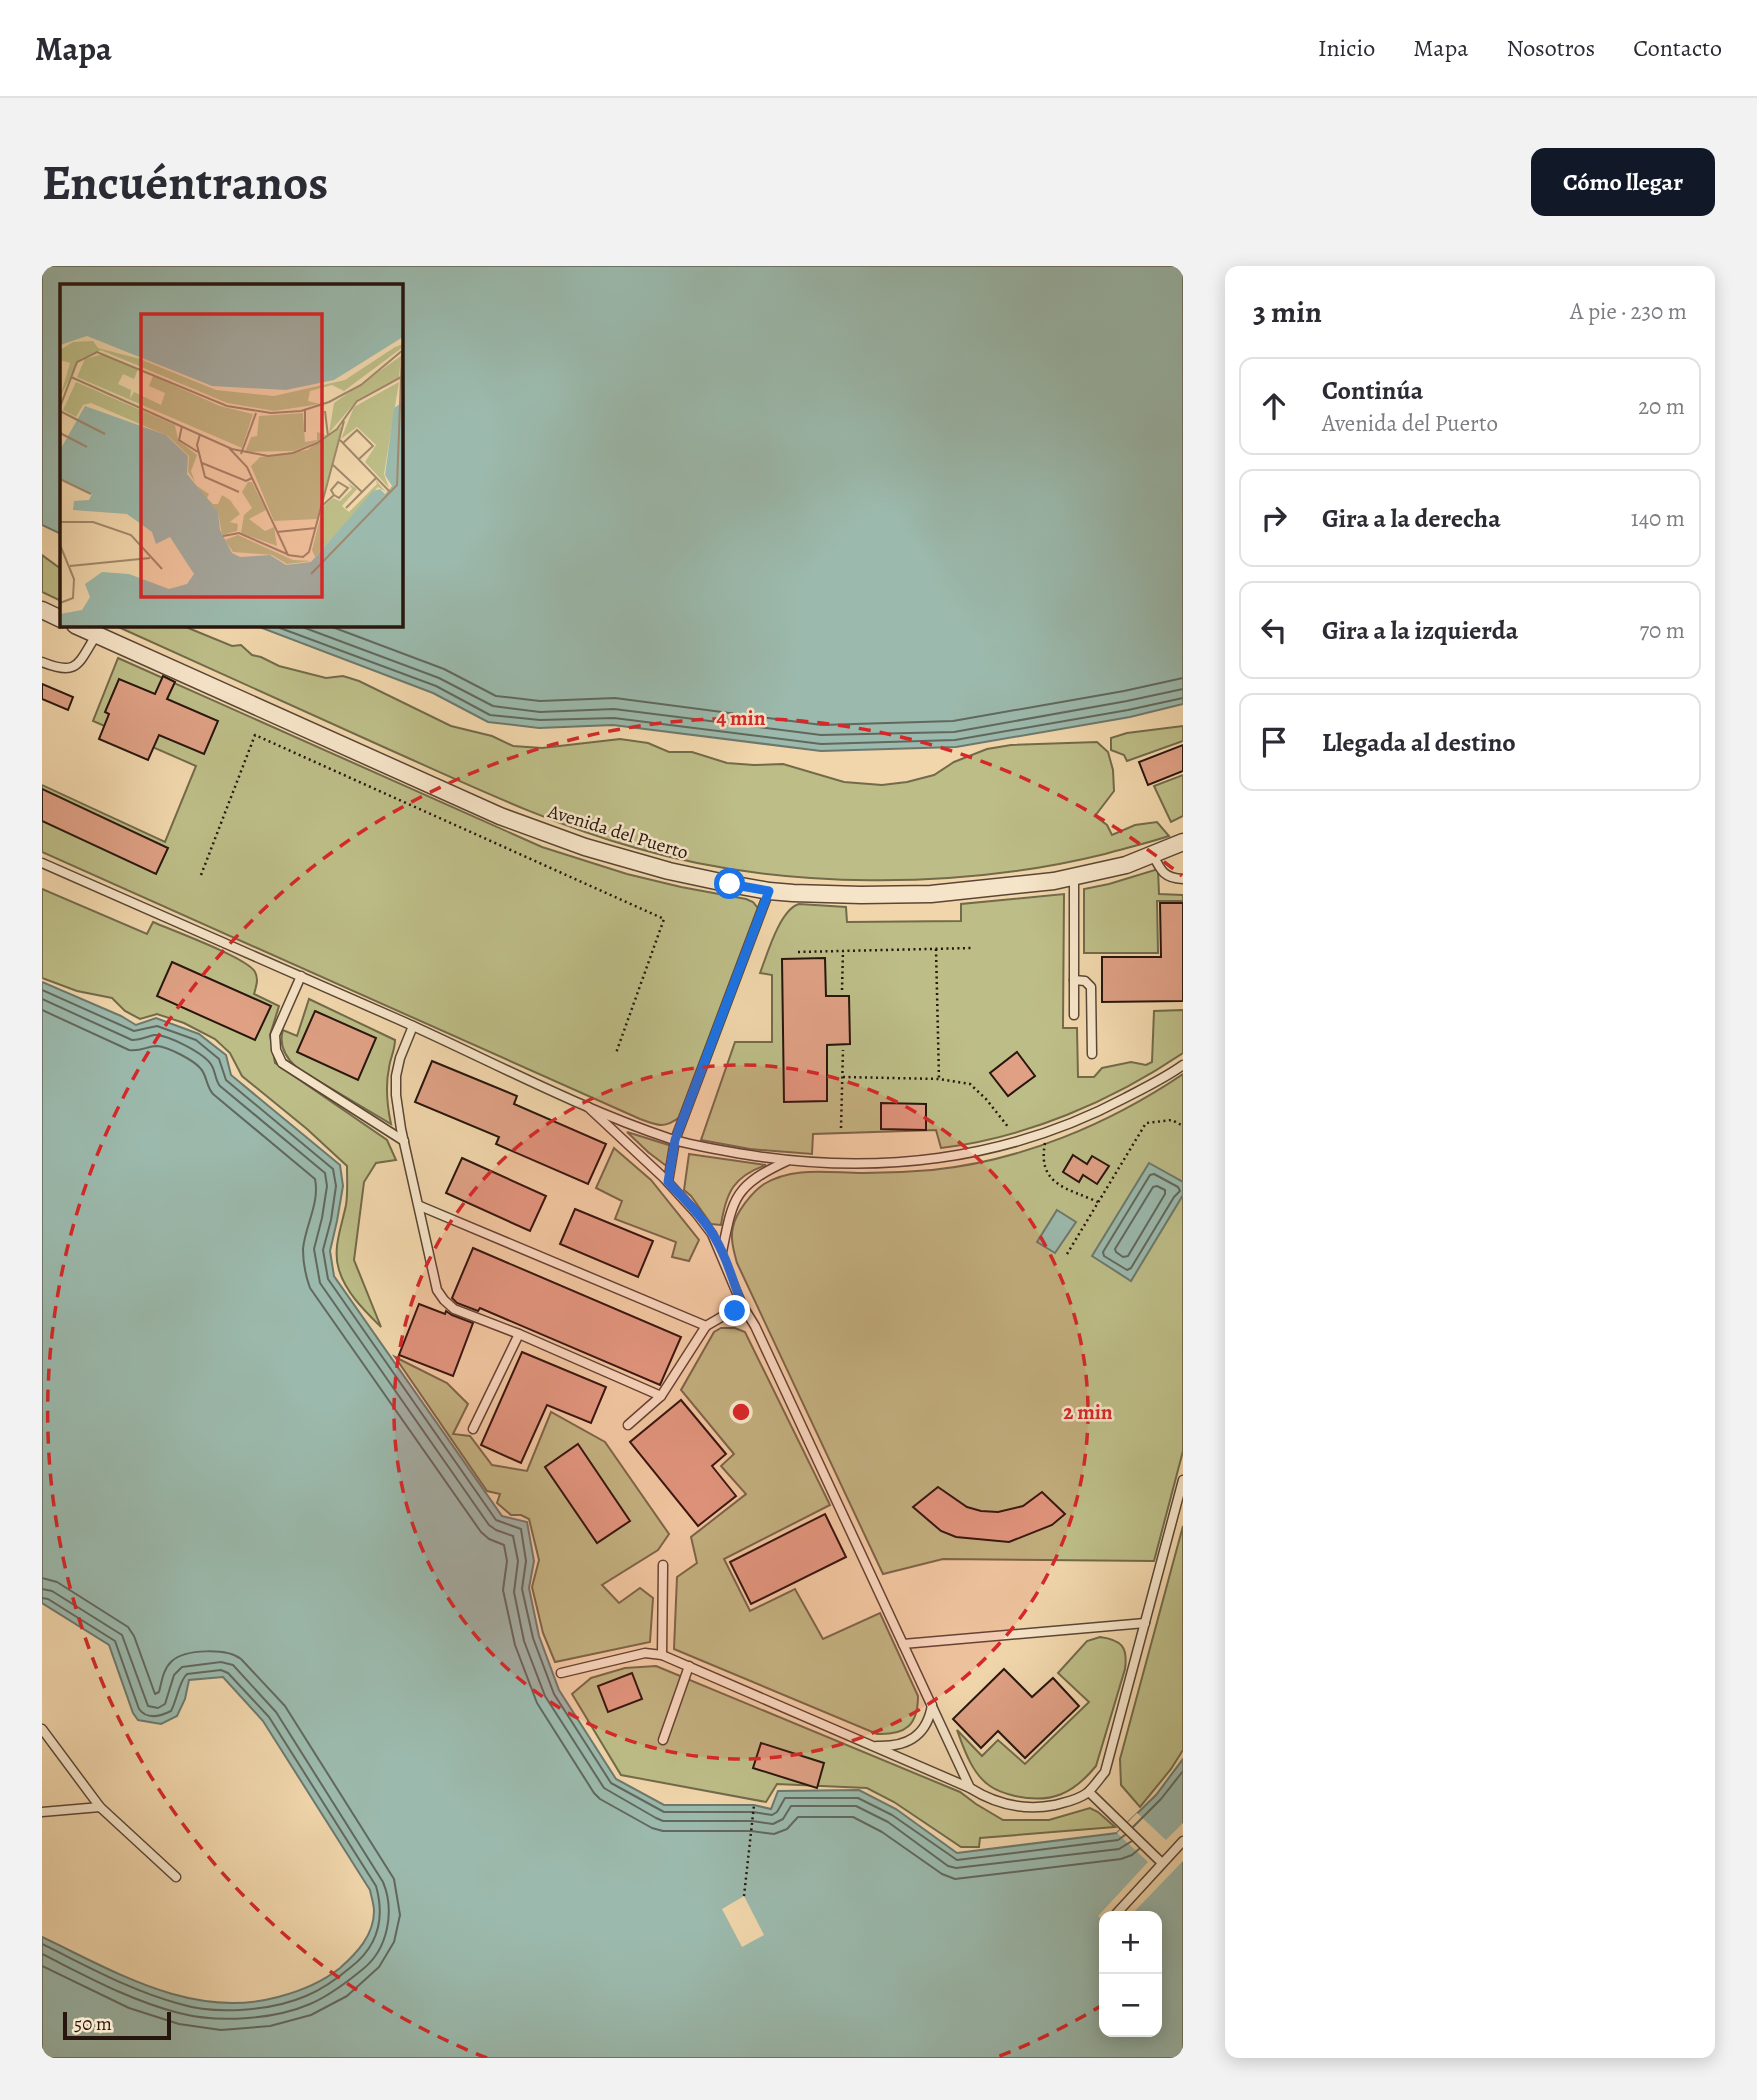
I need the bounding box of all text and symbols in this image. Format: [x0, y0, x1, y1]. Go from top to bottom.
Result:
text: Mapa [35, 26, 112, 71]
text: Inicio [1318, 32, 1375, 64]
text: Mapa [1413, 32, 1468, 64]
text: Nosotros [1506, 32, 1595, 64]
text: Contacto [1633, 32, 1722, 64]
button: Cómo llegar [1531, 148, 1715, 216]
text: Encuéntranos [42, 149, 328, 216]
inset map [60, 284, 402, 626]
text: 3 min [1253, 292, 1322, 332]
text: A pie · 230 m [1570, 296, 1687, 327]
text: Continúa [1322, 373, 1423, 408]
icon: ahead [1255, 387, 1293, 425]
text: 20 m [1638, 391, 1685, 422]
text: Avenida del Puerto [1322, 408, 1498, 439]
icon: right [1255, 499, 1293, 537]
text: Gira a la derecha [1322, 501, 1501, 536]
text: 140 m [1631, 503, 1685, 534]
icon: left [1255, 611, 1293, 649]
text: Gira a la izquierda [1322, 613, 1518, 648]
text: 70 m [1639, 615, 1685, 646]
text: 4 min [716, 704, 766, 732]
icon: arrive [1255, 723, 1293, 761]
text: Llegada al destino [1322, 725, 1516, 760]
street label: Avenida del Puerto [544, 798, 691, 866]
route start [714, 868, 745, 899]
route end [719, 1295, 750, 1326]
text: 2 min [1063, 1398, 1113, 1426]
centre of rings [729, 1400, 753, 1424]
map controls [1099, 1911, 1162, 2037]
button: + [1099, 1911, 1162, 1974]
button: − [1099, 1974, 1162, 2037]
scale bar [63, 2009, 172, 2041]
text: 50 m [74, 2011, 112, 2037]

